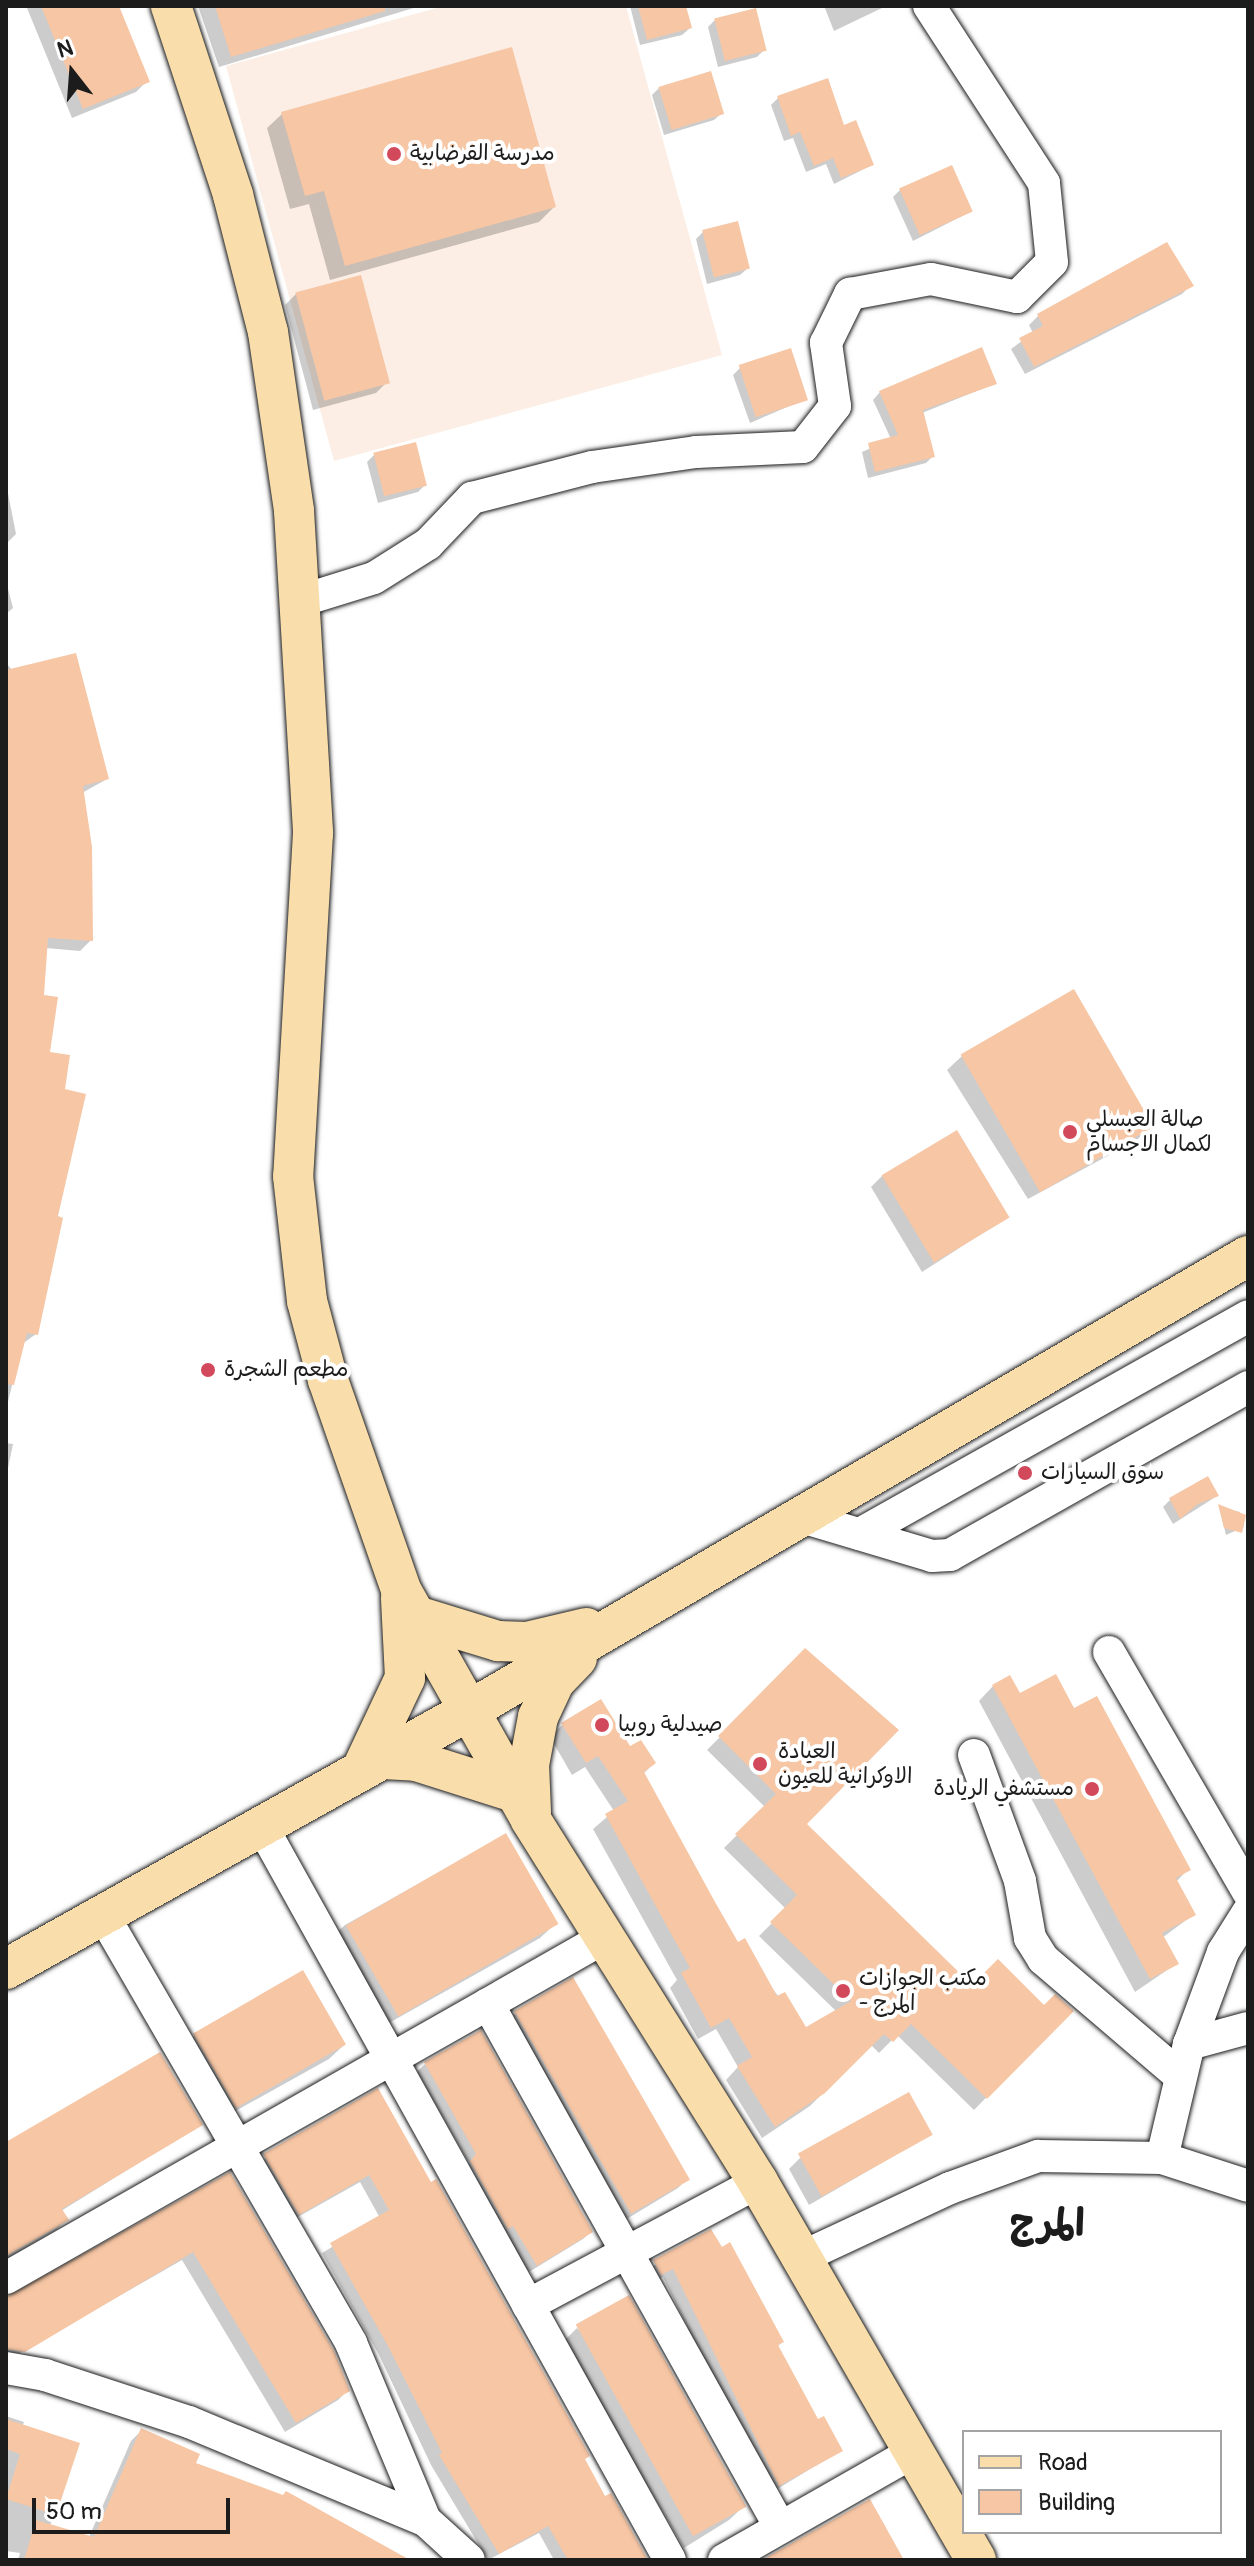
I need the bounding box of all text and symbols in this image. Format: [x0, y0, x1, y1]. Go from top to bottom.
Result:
north arrow [32, 32, 112, 112]
text: N [54, 33, 76, 65]
place label: مدرسة القرضابية [410, 141, 555, 167]
marker: مدرسة القرضابية [385, 145, 403, 163]
place label: صالة العبسلي لكمال الاجسام [1086, 1106, 1212, 1158]
marker: صالة العبسلي لكمال الاجسام [1061, 1123, 1079, 1141]
place label: مطعم الشجرة [224, 1357, 348, 1383]
marker: مطعم الشجرة [199, 1361, 217, 1379]
place label: سوق السيارات [1041, 1460, 1164, 1486]
marker: سوق السيارات [1016, 1464, 1034, 1482]
place label: صيدلية روبيا [618, 1712, 723, 1738]
marker: صيدلية روبيا [593, 1716, 611, 1734]
place label: العيادة الاوكرانية للعيون [778, 1738, 912, 1790]
marker: العيادة الاوكرانية للعيون [749, 1753, 771, 1775]
place label: مستشفي الريادة [934, 1776, 1074, 1802]
marker: مستشفي الريادة [1081, 1778, 1103, 1800]
place label: مكتب الجوازات - المرج [859, 1965, 987, 2016]
marker: مكتب الجوازات - المرج [834, 1982, 852, 2000]
district label: المرج [1009, 2202, 1085, 2248]
legend [962, 2430, 1222, 2534]
text: Road [1038, 2448, 1088, 2477]
scale bar [36, 2482, 234, 2532]
text: Building [1038, 2488, 1115, 2517]
text: 50 m [46, 2497, 102, 2526]

